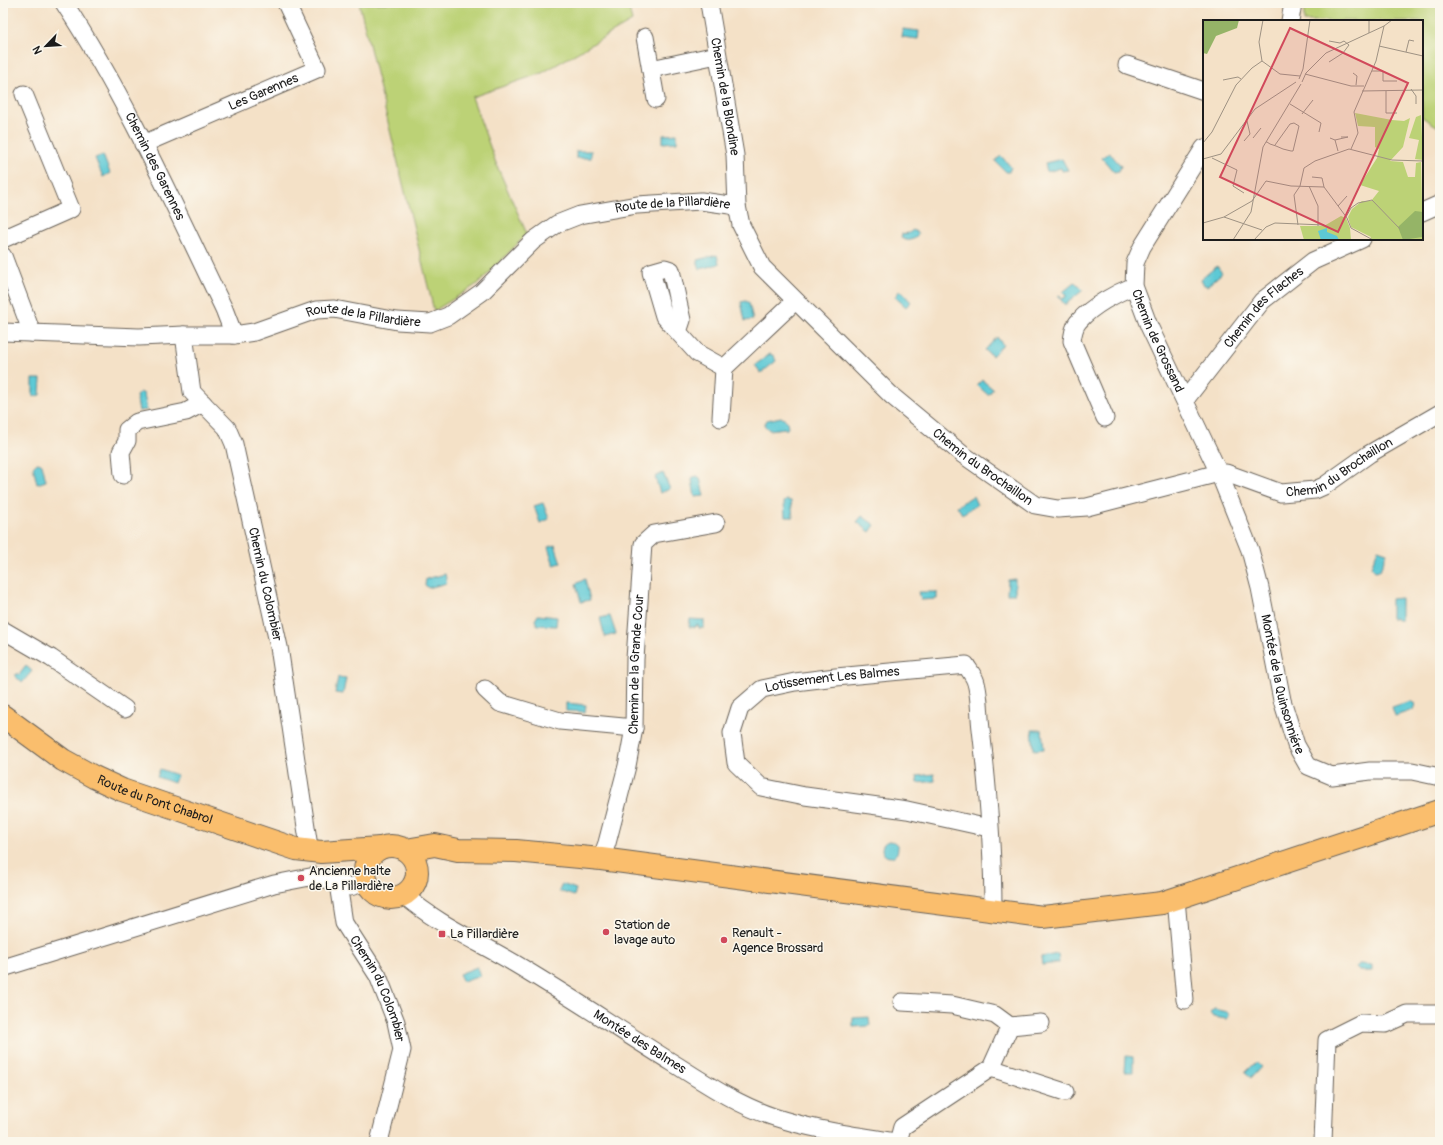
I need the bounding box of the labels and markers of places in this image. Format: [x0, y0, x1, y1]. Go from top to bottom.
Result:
place label: Ancienne halte de La Pillardière [309, 863, 394, 894]
marker: Ancienne halte de La Pillardière [296, 873, 306, 883]
place label: Station de lavage auto [614, 917, 675, 948]
place label: Renault - Agence Brossard [732, 925, 823, 956]
place label: La Pillardière [450, 926, 519, 942]
marker: Station de lavage auto [601, 927, 611, 937]
marker: La Pillardière [437, 929, 447, 939]
marker: Renault - Agence Brossard [719, 935, 729, 945]

